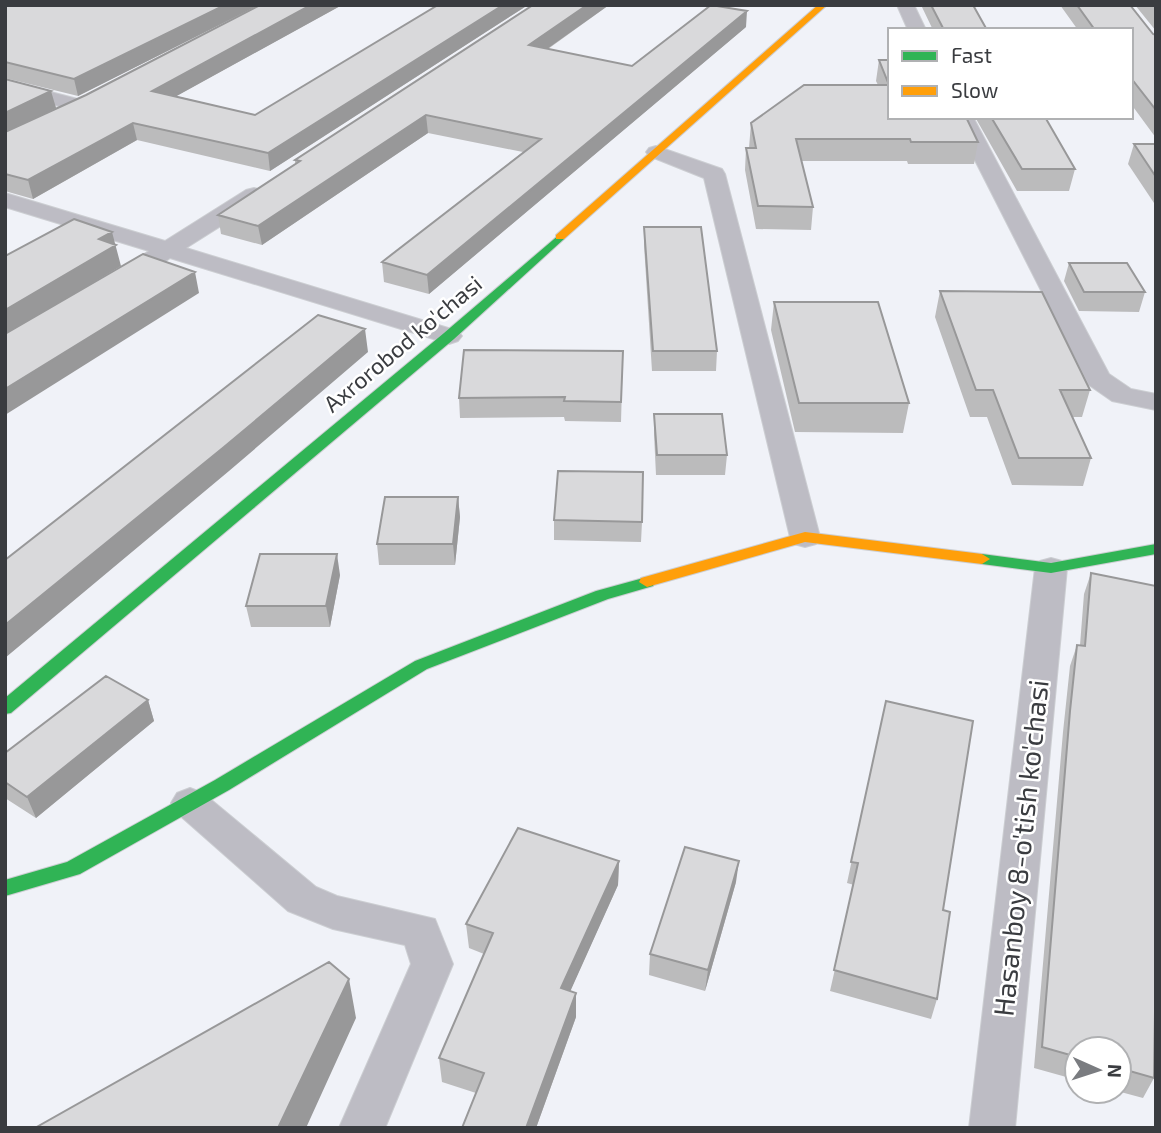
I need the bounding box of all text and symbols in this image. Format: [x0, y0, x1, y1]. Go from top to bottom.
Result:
legend [888, 28, 1133, 119]
text: Fast [951, 42, 992, 67]
text: Slow [951, 77, 998, 102]
street label: Axrorobod ko'chasi [318, 269, 487, 418]
street label: Hasanboy 8-o'tish ko'chasi [985, 678, 1055, 1018]
north arrow [1063, 1035, 1133, 1105]
text: N [1104, 1063, 1127, 1078]

